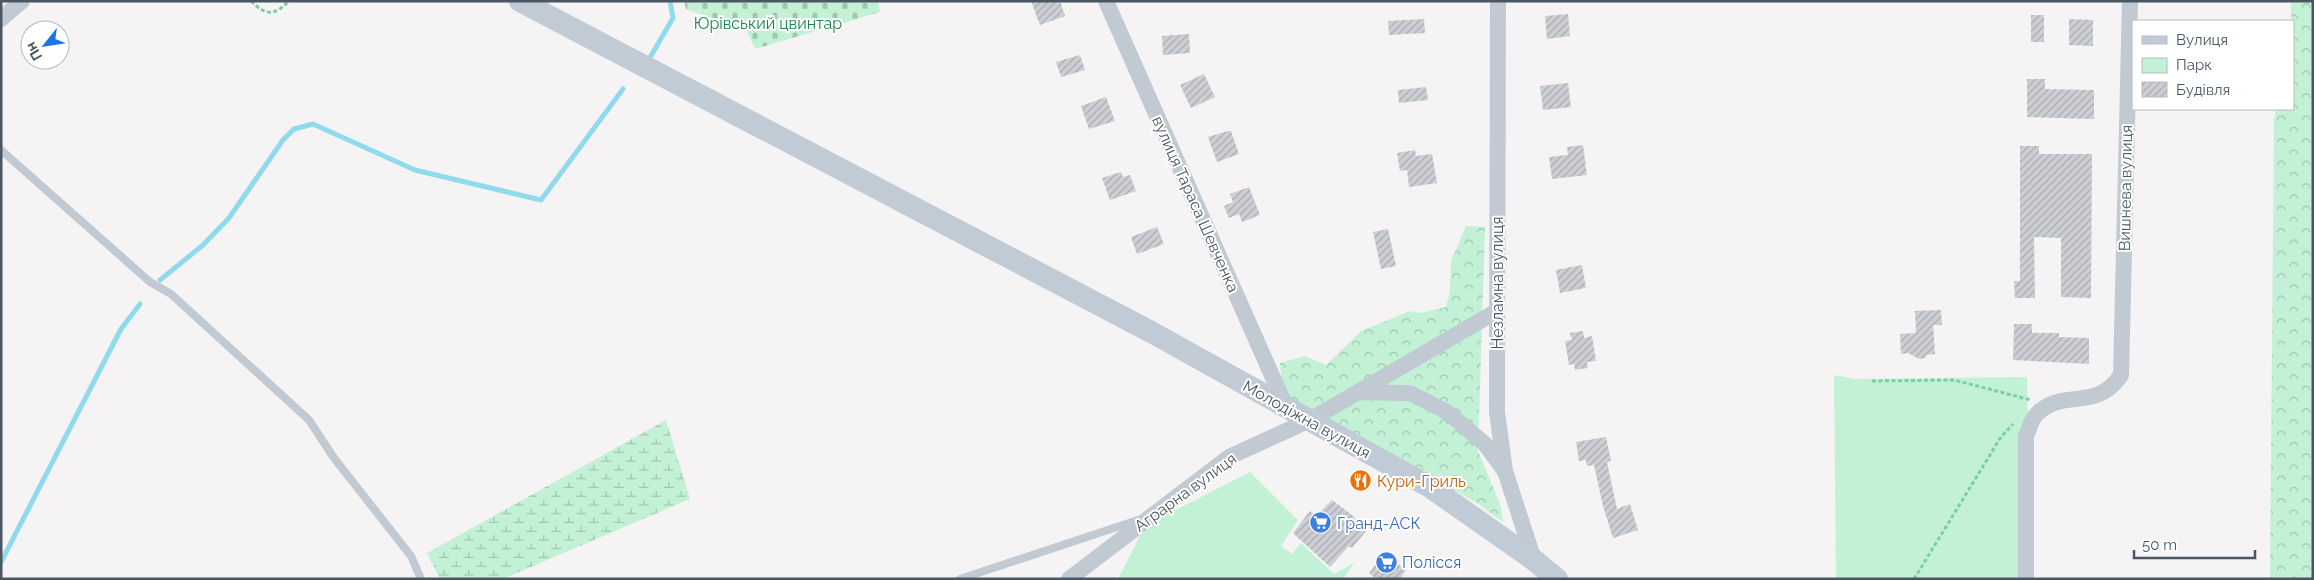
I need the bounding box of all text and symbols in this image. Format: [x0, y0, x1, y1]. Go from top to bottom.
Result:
park label: Юрівський цвинтар [694, 14, 842, 33]
north arrow [20, 20, 70, 70]
legend [2132, 20, 2294, 110]
text: Вулиця [2176, 31, 2228, 49]
text: Пн [22, 39, 45, 64]
text: Парк [2176, 56, 2212, 74]
text: Будівля [2176, 81, 2230, 99]
street label: вулиця Тараса Шевченка [1148, 113, 1243, 295]
street label: Вишнева вулиця [2115, 125, 2136, 251]
street label: Незламна вулиця [1488, 217, 1507, 350]
street label: Молодіжна вулиця [1240, 376, 1374, 462]
street label: Аграрна вулиця [1131, 449, 1240, 536]
restaurant icon: Кури-Гриль [1349, 469, 1373, 493]
place label: Кури-Гриль [1377, 472, 1466, 491]
supermarket icon: Гранд-АСК [1309, 511, 1333, 535]
place label: Гранд-АСК [1337, 514, 1421, 533]
scale bar [2134, 528, 2255, 560]
text: 50 m [2142, 536, 2177, 554]
supermarket icon: Полісся [1374, 550, 1398, 574]
place label: Полісся [1402, 553, 1461, 572]

